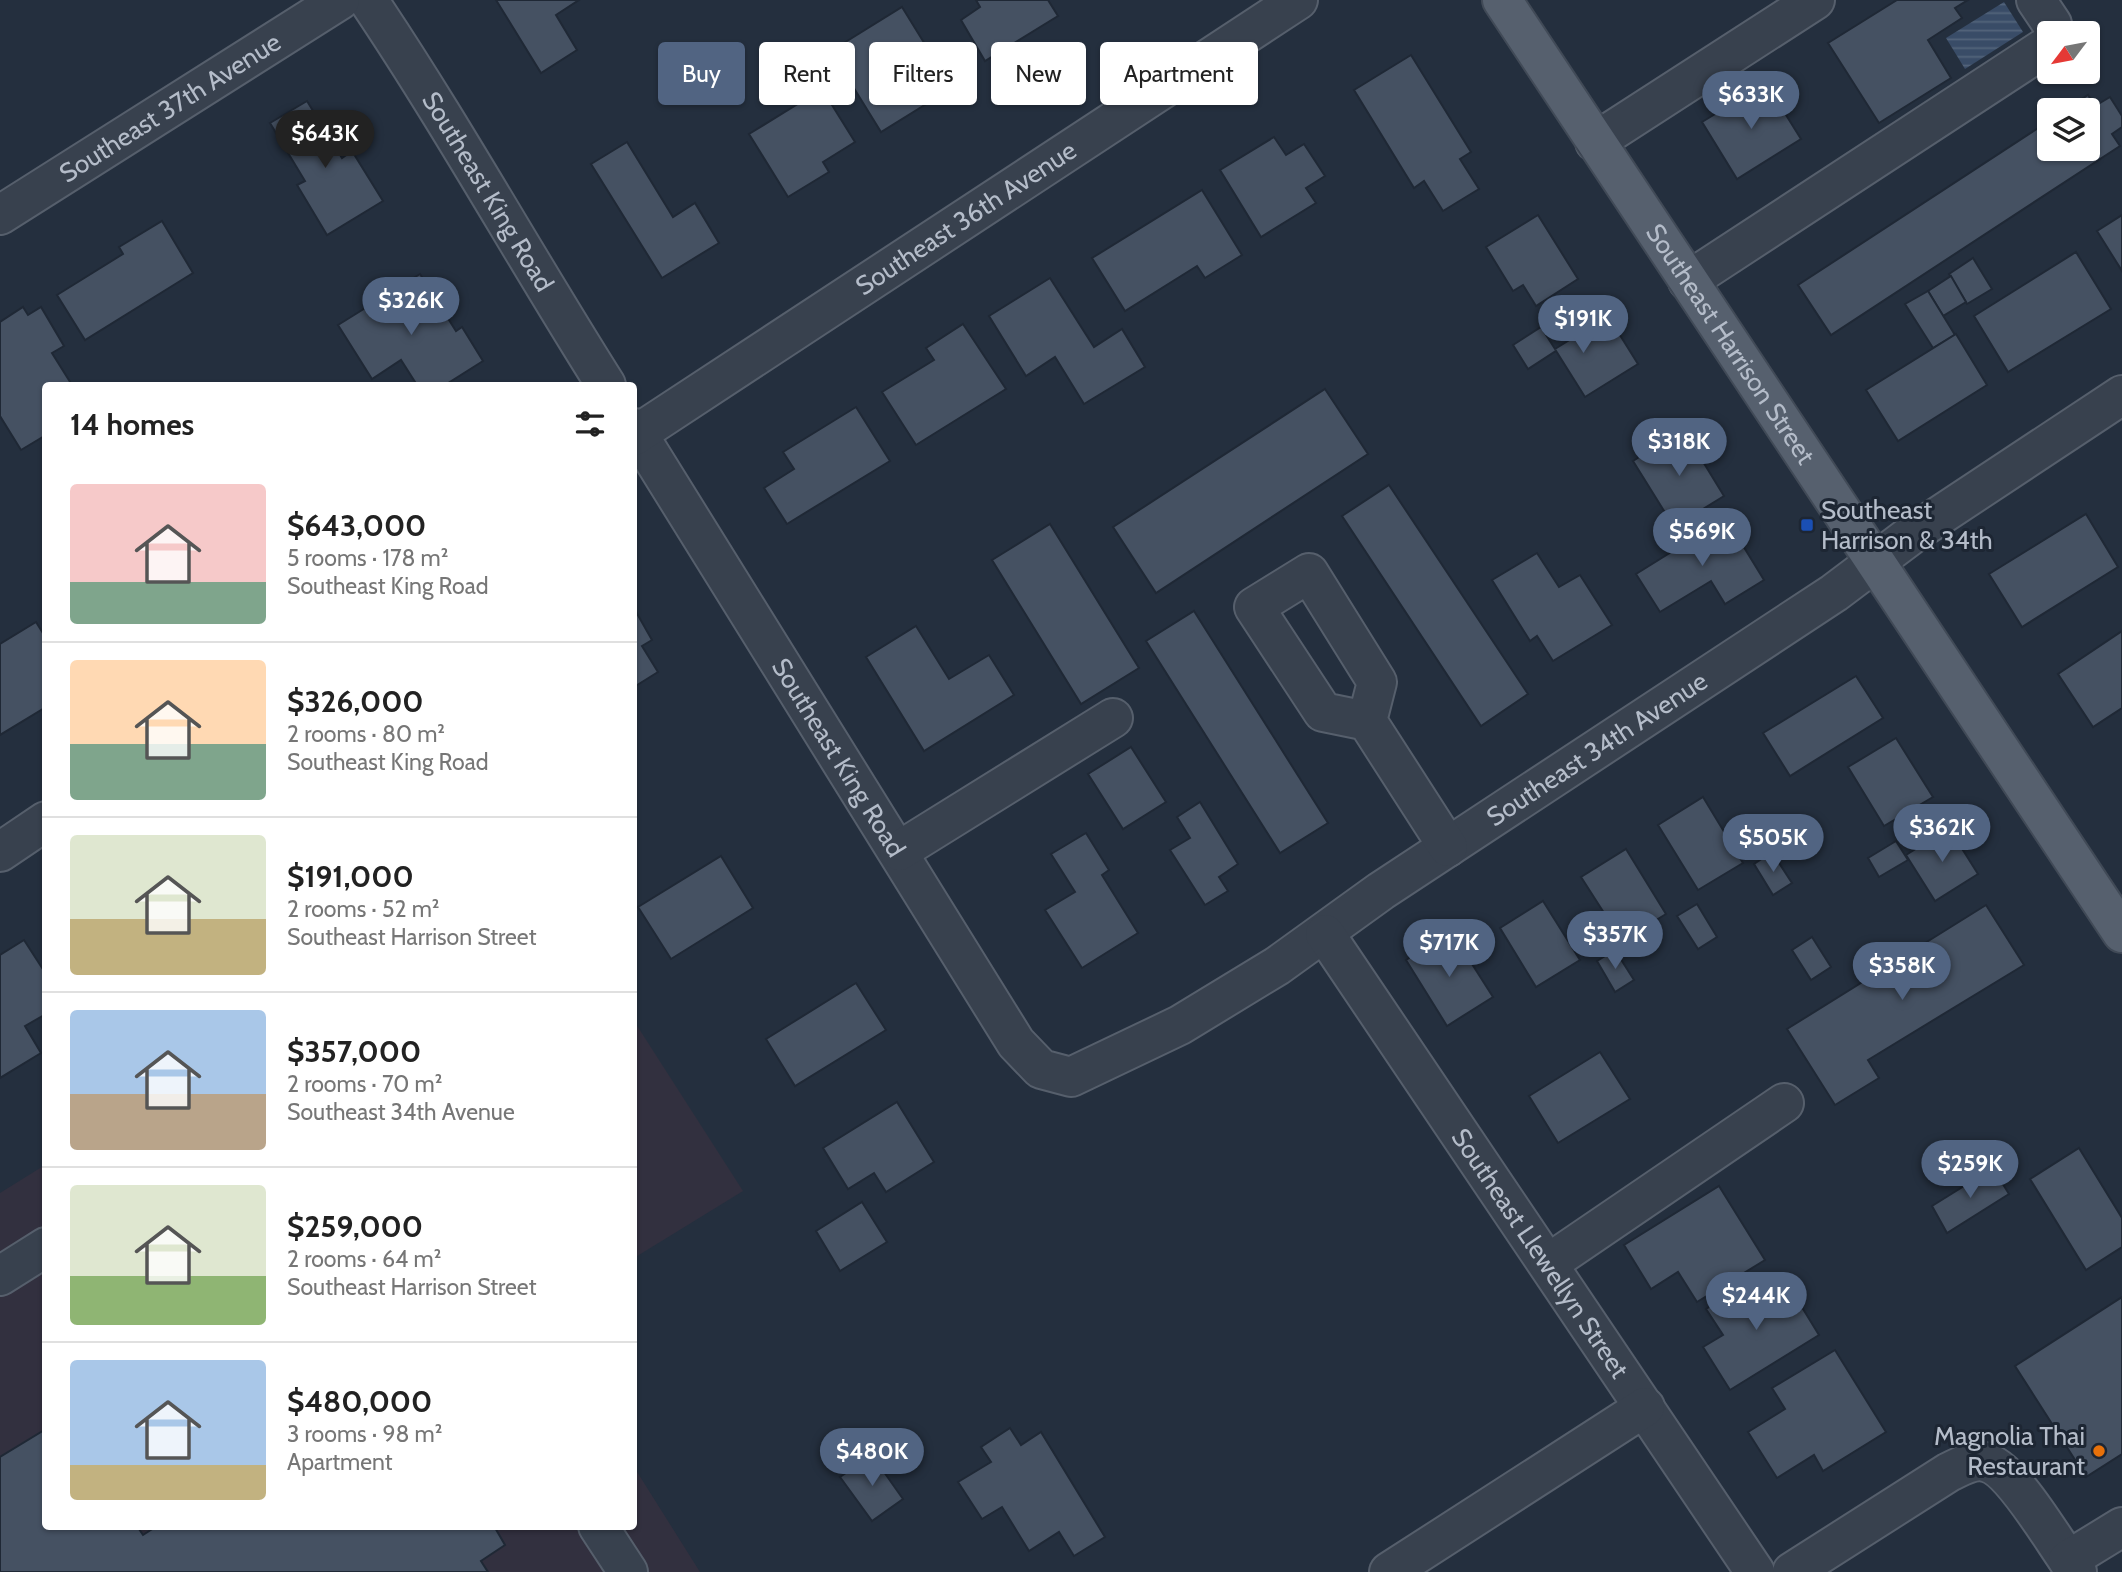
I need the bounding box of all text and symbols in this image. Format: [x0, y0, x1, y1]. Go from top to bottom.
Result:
north arrow [2037, 21, 2100, 84]
map controls [2037, 21, 2100, 161]
street label: Southeast 37th Avenue [53, 26, 286, 189]
chip: Buy [658, 42, 745, 105]
chip: Rent [759, 42, 855, 105]
chip: Filters [869, 42, 977, 105]
chip: New [991, 42, 1086, 105]
chip: Apartment [1100, 42, 1258, 105]
pin: $633K [1702, 72, 1800, 131]
text: $633K [1718, 80, 1784, 108]
street label: Southeast King Road [415, 86, 561, 297]
button: layers [2037, 98, 2100, 161]
pin: $643K [276, 110, 374, 170]
text: $643K [291, 119, 359, 147]
street label: Southeast 36th Avenue [850, 134, 1082, 302]
street label: Southeast Harrison Street [1639, 218, 1822, 470]
pin: $326K [362, 278, 460, 337]
text: $326K [378, 286, 444, 314]
pin: $191K [1534, 296, 1632, 355]
text: $191K [1554, 304, 1612, 332]
icon: filters [571, 405, 609, 443]
text: 14 homes [70, 406, 194, 443]
pin: $318K [1630, 419, 1728, 478]
text: $318K [1648, 427, 1710, 455]
place label: Southeast Harrison & 34th [1821, 494, 1993, 556]
text: $643,000 [287, 507, 426, 544]
pin: $569K [1653, 508, 1751, 568]
icon: home [126, 512, 210, 596]
text: $569K [1669, 517, 1735, 545]
marker: Southeast Harrison & 34th [1799, 517, 1815, 533]
text: 5 rooms · 178 m² [287, 544, 448, 572]
text: Southeast King Road [287, 572, 488, 600]
street label: Southeast King Road [765, 652, 912, 863]
street label: Southeast 34th Avenue [1481, 665, 1713, 833]
text: $326,000 [287, 683, 424, 720]
icon: home [126, 688, 210, 772]
text: 2 rooms · 80 m² [287, 720, 445, 748]
text: Southeast King Road [287, 748, 488, 776]
pin: $362K [1893, 804, 1991, 864]
text: $362K [1909, 813, 1975, 841]
pin: $505K [1724, 814, 1822, 874]
text: $505K [1739, 823, 1807, 851]
text: $191,000 [287, 858, 414, 895]
icon: home [126, 863, 210, 947]
text: 2 rooms · 52 m² [287, 895, 440, 923]
pin: $357K [1566, 912, 1664, 971]
pin: $717K [1400, 920, 1498, 979]
text: $357K [1583, 920, 1647, 948]
text: Southeast Harrison Street [287, 923, 536, 951]
text: $717K [1419, 928, 1479, 956]
pin: $358K [1853, 942, 1951, 1002]
text: $358K [1869, 951, 1935, 979]
text: $357,000 [287, 1033, 421, 1070]
icon: home [126, 1038, 210, 1122]
text: 2 rooms · 70 m² [287, 1070, 442, 1098]
text: Southeast 34th Avenue [287, 1098, 515, 1126]
street label: Southeast Llewellyn Street [1445, 1122, 1636, 1384]
pin: $259K [1921, 1140, 2019, 1200]
text: $259K [1937, 1149, 2003, 1177]
text: $259,000 [287, 1208, 423, 1245]
icon: home [126, 1213, 210, 1297]
text: 2 rooms · 64 m² [287, 1245, 441, 1273]
pin: $244K [1707, 1272, 1805, 1332]
text: Southeast Harrison Street [287, 1273, 536, 1301]
text: $244K [1722, 1281, 1790, 1309]
text: $480,000 [287, 1383, 432, 1420]
icon: home [126, 1388, 210, 1472]
text: 3 rooms · 98 m² [287, 1420, 442, 1448]
place label: Magnolia Thai Restaurant [1934, 1420, 2085, 1482]
pin: $480K [823, 1428, 921, 1488]
text: $480K [836, 1437, 908, 1465]
marker: Magnolia Thai Restaurant [2091, 1443, 2107, 1459]
text: Apartment [287, 1448, 392, 1476]

